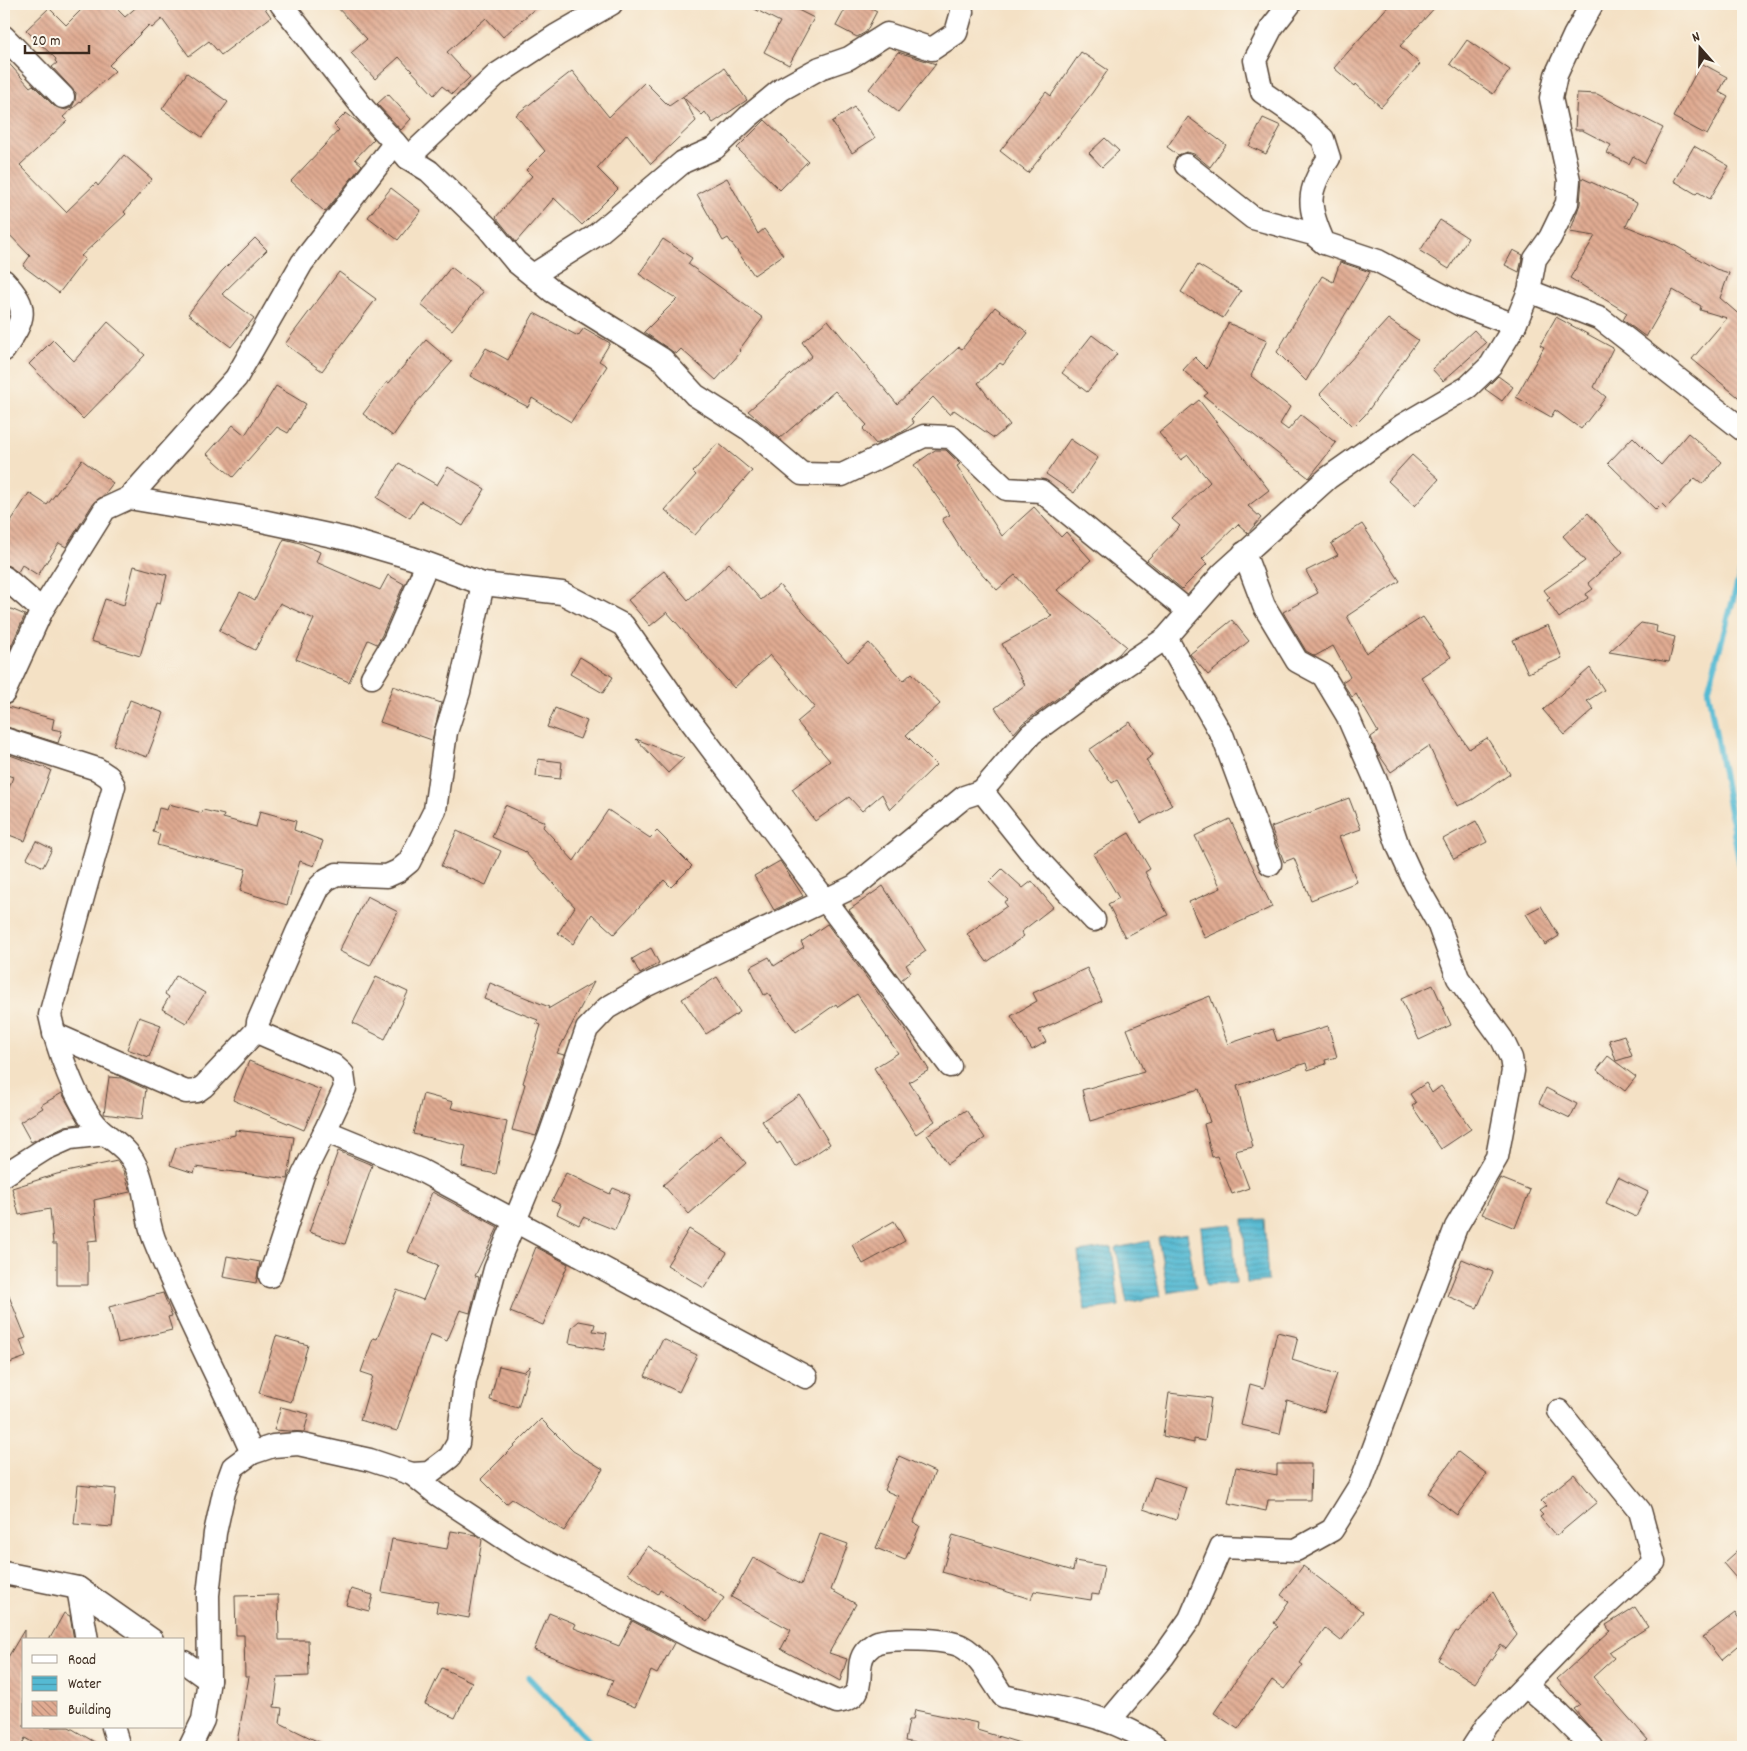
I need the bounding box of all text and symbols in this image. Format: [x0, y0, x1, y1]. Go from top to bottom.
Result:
scale bar [25, 22, 89, 54]
north arrow [1674, 22, 1724, 72]
text: N [1690, 27, 1703, 48]
text: 20 m [32, 31, 60, 53]
legend [22, 1638, 185, 1728]
text: Road [68, 1650, 96, 1672]
text: Water [68, 1674, 102, 1696]
text: Building [68, 1700, 111, 1722]

